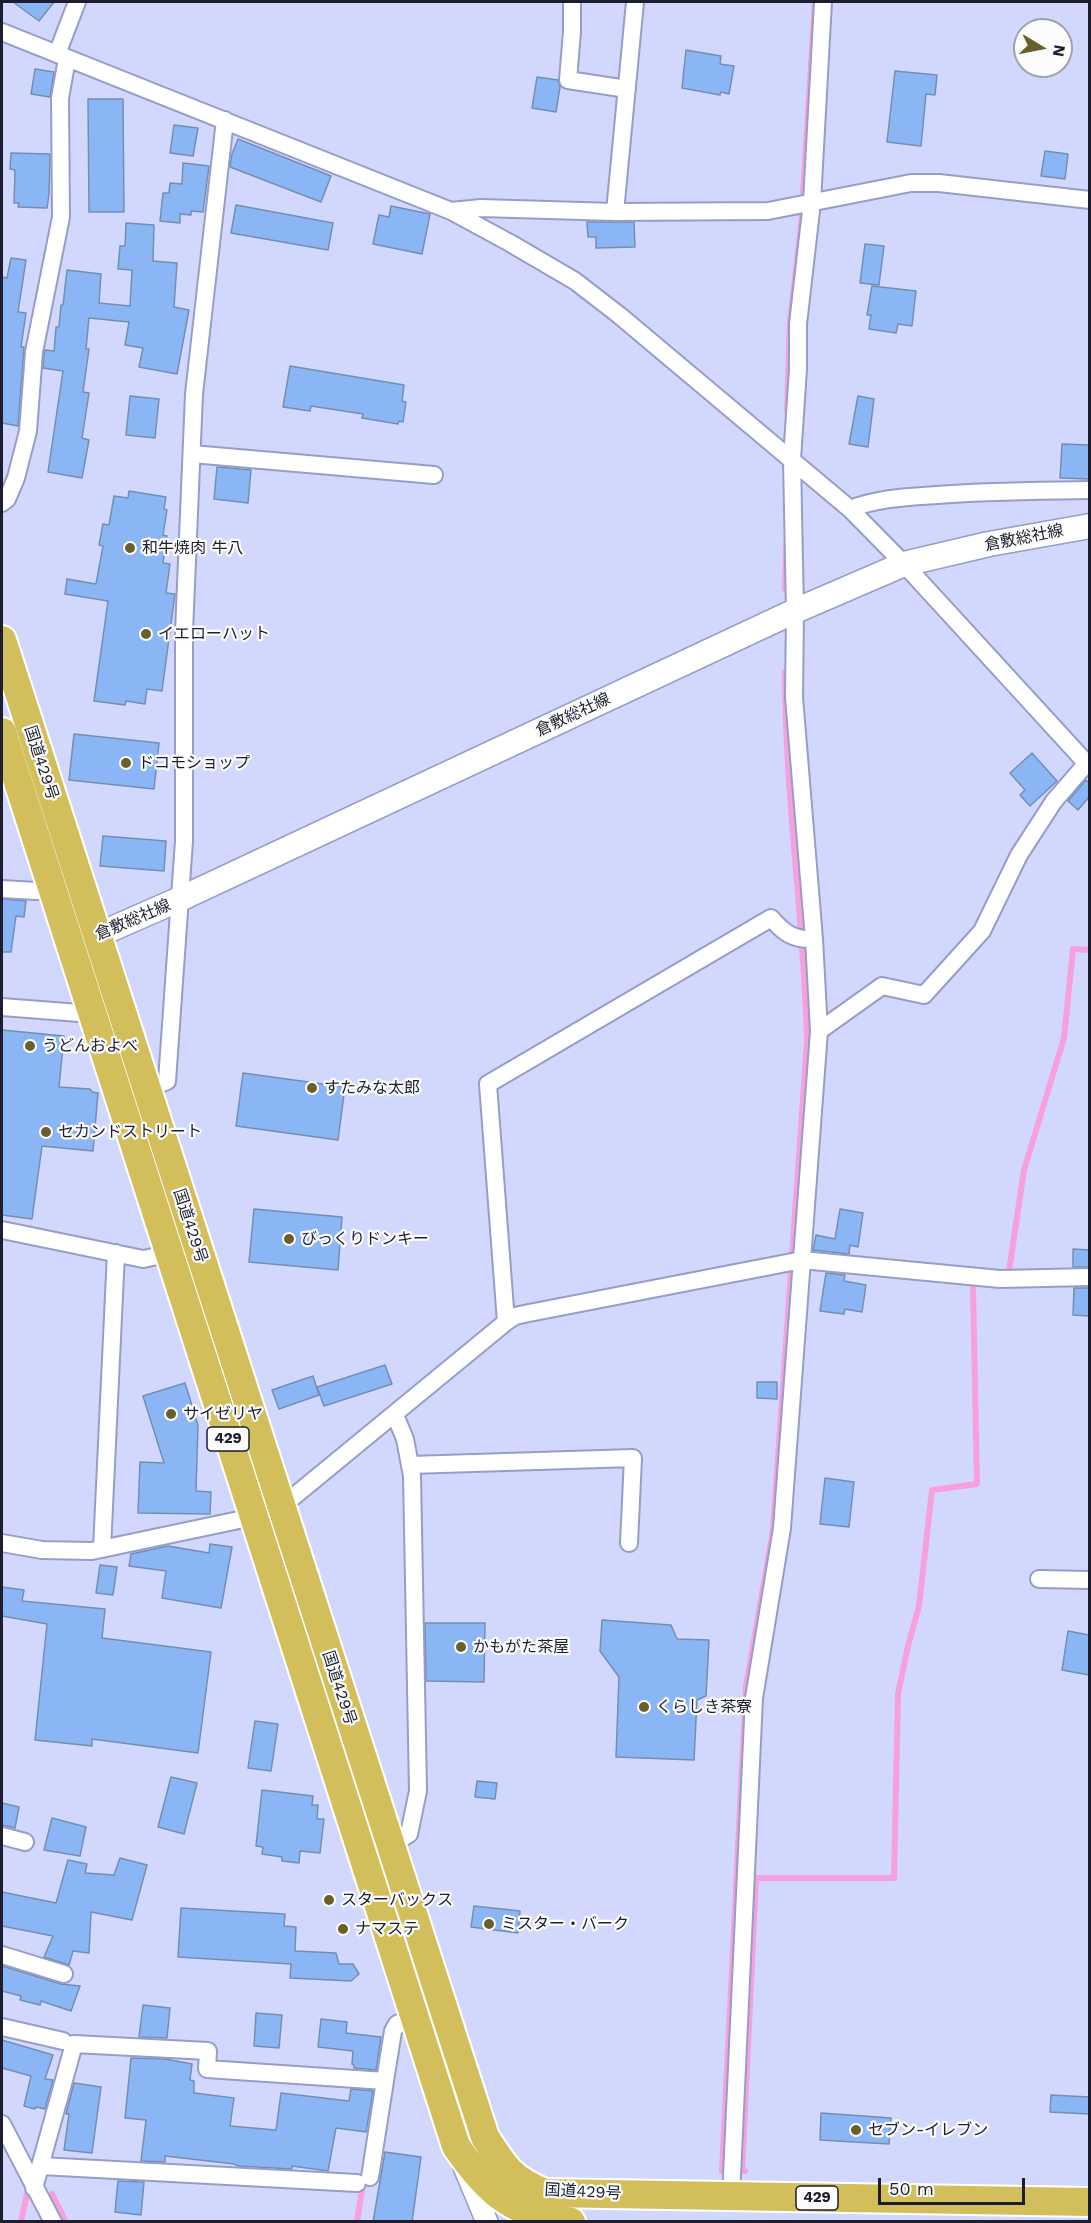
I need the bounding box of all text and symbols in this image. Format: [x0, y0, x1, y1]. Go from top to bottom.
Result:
north arrow [1013, 18, 1073, 78]
text: N [1049, 43, 1070, 58]
street label: 倉敷総社線 [983, 521, 1065, 555]
place label: 和牛焼肉 牛八 [142, 538, 243, 558]
marker: 和牛焼肉 牛八 [123, 541, 137, 555]
place label: イエローハット [158, 624, 270, 644]
marker: イエローハット [139, 627, 153, 641]
street label: 倉敷総社線 [533, 689, 613, 741]
street label: 国道429号 [20, 723, 62, 803]
place label: ドコモショップ [138, 753, 250, 773]
marker: ドコモショップ [119, 756, 133, 770]
street label: 倉敷総社線 [92, 896, 174, 944]
place label: うどんおよべ [42, 1036, 138, 1056]
marker: うどんおよべ [23, 1039, 37, 1053]
place label: すたみな太郎 [324, 1078, 420, 1098]
marker: すたみな太郎 [305, 1081, 319, 1095]
place label: セカンドストリート [58, 1122, 202, 1142]
marker: セカンドストリート [39, 1125, 53, 1139]
street label: 国道429号 [169, 1186, 211, 1266]
place label: びっくりドンキー [301, 1229, 429, 1249]
marker: びっくりドンキー [282, 1232, 296, 1246]
place label: サイゼリヤ [183, 1404, 263, 1424]
marker: サイゼリヤ [164, 1407, 178, 1421]
road number: 429 [207, 1427, 249, 1451]
place label: かもがた茶屋 [473, 1637, 569, 1657]
marker: かもがた茶屋 [454, 1640, 468, 1654]
street label: 国道429号 [318, 1648, 360, 1728]
place label: くらしき茶寮 [656, 1697, 752, 1717]
marker: くらしき茶寮 [637, 1700, 651, 1714]
place label: スターバックス [341, 1890, 453, 1910]
marker: スターバックス [322, 1893, 336, 1907]
place label: ミスター・バーク [501, 1914, 629, 1934]
marker: ミスター・バーク [482, 1917, 496, 1931]
place label: ナマステ [355, 1919, 419, 1939]
marker: ナマステ [336, 1922, 350, 1936]
place label: セブン-イレブン [868, 2120, 988, 2140]
marker: セブン-イレブン [849, 2123, 863, 2137]
scale bar [881, 2166, 1028, 2204]
text: 50 m [889, 2178, 934, 2199]
street label: 国道429号 [544, 2180, 622, 2204]
road number: 429 [796, 2186, 838, 2210]

